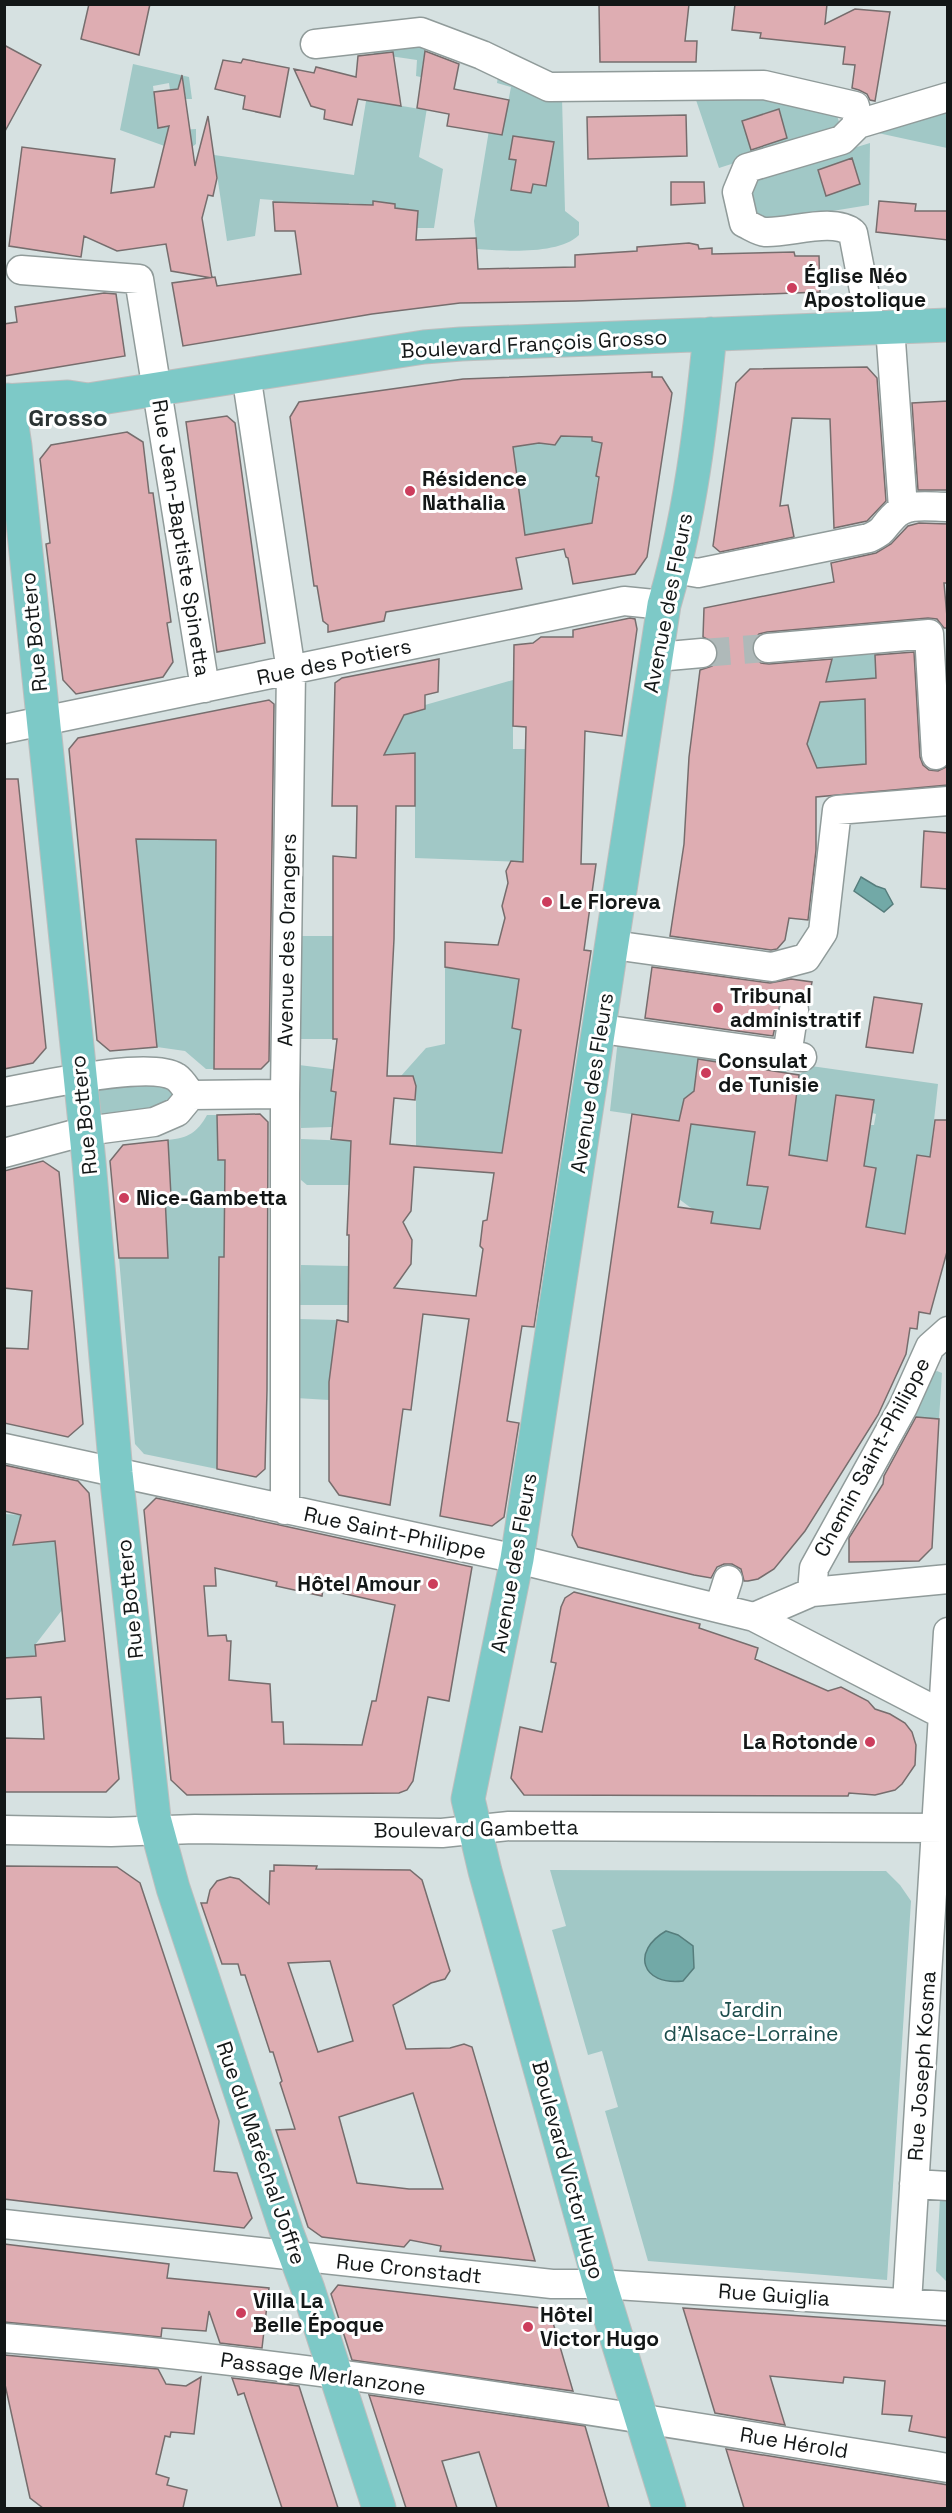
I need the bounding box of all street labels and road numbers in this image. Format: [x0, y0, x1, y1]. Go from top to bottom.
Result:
street label: Boulevard François Grosso [400, 323, 668, 364]
street label: Rue Jean-Baptiste Spinetta [146, 398, 217, 678]
street label: Avenue des Fleurs [637, 511, 698, 695]
street label: Rue Bottero [14, 571, 53, 693]
street label: Rue des Potiers [254, 632, 414, 691]
street label: Avenue des Orangers [271, 833, 302, 1047]
street label: Avenue des Fleurs [564, 991, 619, 1175]
street label: Rue Bottero [64, 1054, 103, 1176]
street label: Chemin Saint-Philippe [807, 1352, 936, 1561]
street label: Avenue des Fleurs [484, 1471, 543, 1655]
street label: Rue Saint-Philippe [301, 1500, 489, 1565]
street label: Rue Bottero [110, 1538, 149, 1660]
street label: Boulevard Gambetta [373, 1813, 579, 1844]
street label: Rue Joseph Kosma [901, 1970, 942, 2162]
street label: Rue du Maréchal Joffre [211, 2038, 312, 2268]
street label: Boulevard Victor Hugo [526, 2058, 611, 2282]
street label: Rue Cronstadt [335, 2247, 483, 2290]
street label: Rue Guiglia [717, 2277, 831, 2312]
street label: Passage Merlanzone [219, 2346, 427, 2401]
street label: Rue Hérold [738, 2421, 850, 2464]

